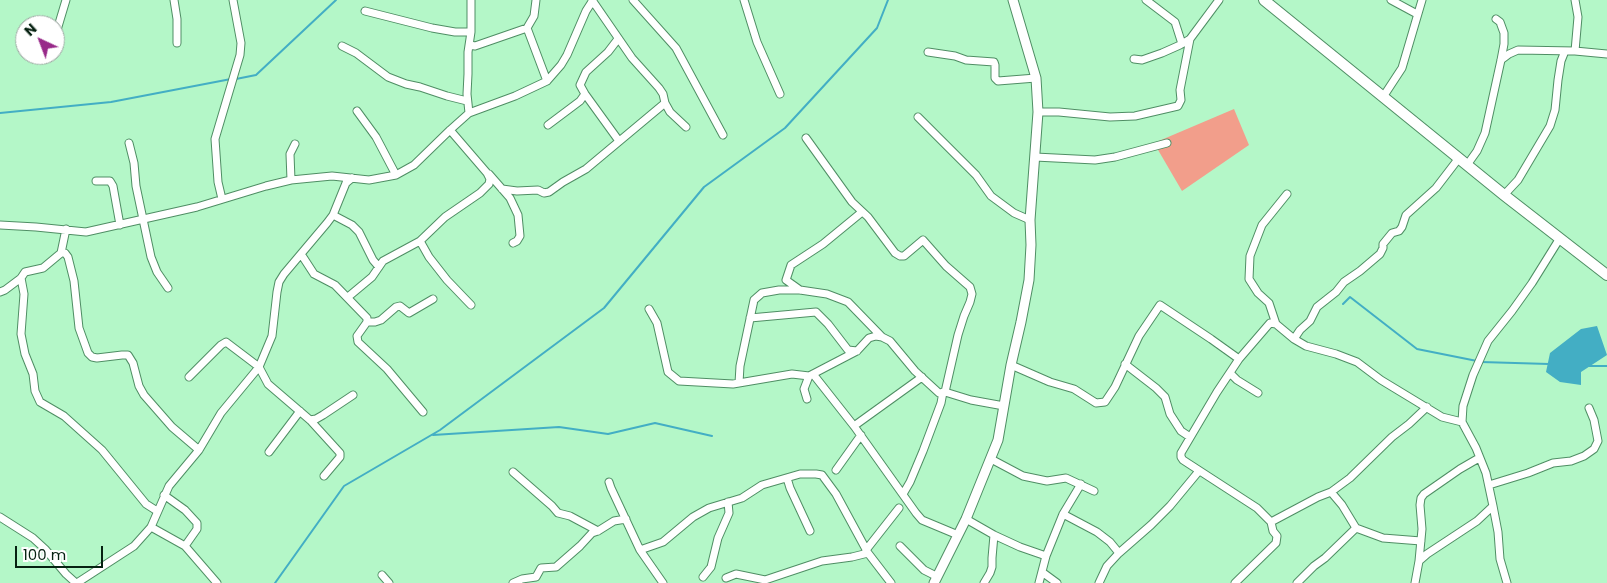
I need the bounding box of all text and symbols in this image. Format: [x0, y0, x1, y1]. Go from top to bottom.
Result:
north arrow [15, 15, 65, 65]
text: N [20, 19, 41, 41]
scale bar [18, 536, 105, 568]
text: 100 m [23, 544, 66, 565]

